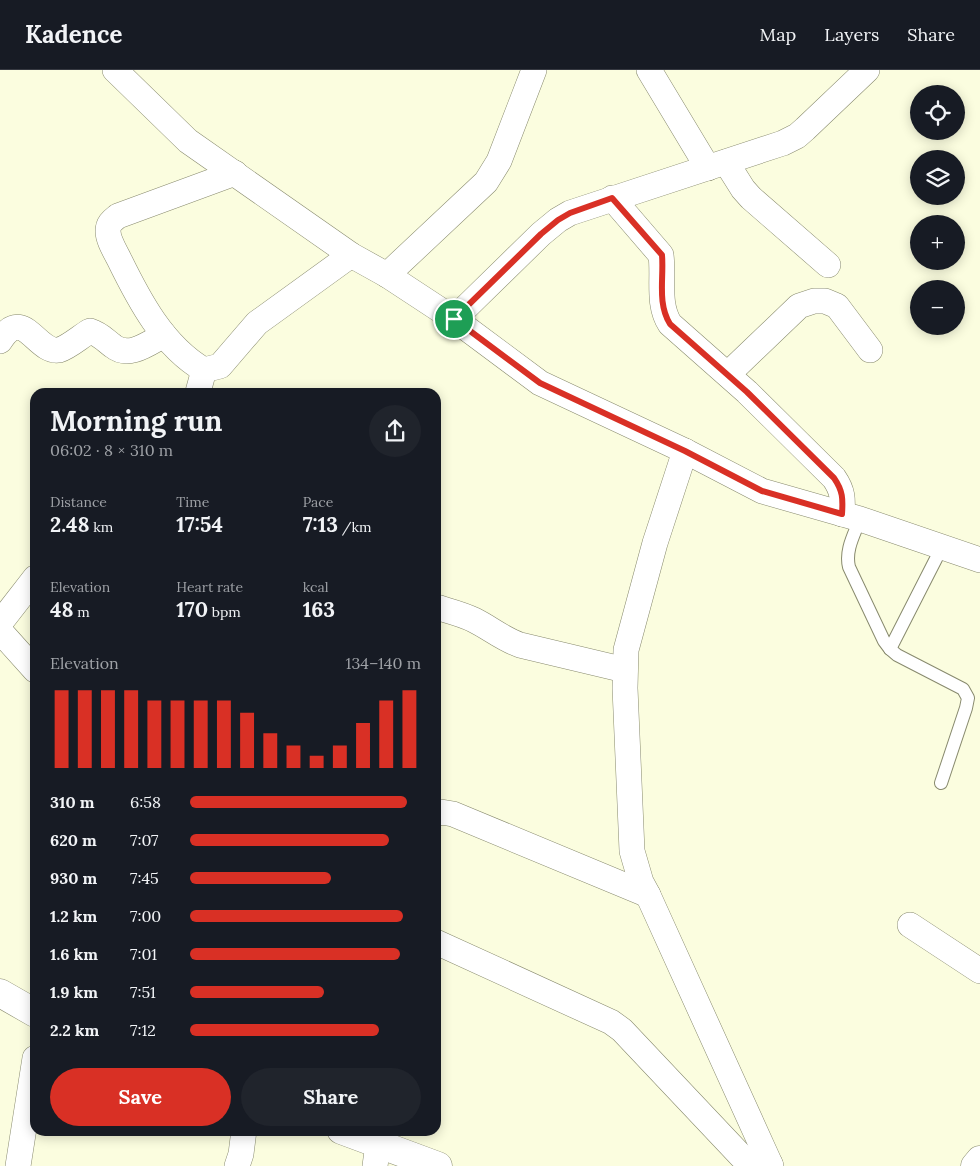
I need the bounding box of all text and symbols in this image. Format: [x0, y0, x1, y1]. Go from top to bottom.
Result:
text: Kadence [25, 19, 122, 50]
text: Map [760, 23, 796, 46]
text: Layers [824, 23, 879, 46]
text: Share [907, 23, 955, 46]
map controls [910, 85, 965, 335]
button: locate [910, 85, 965, 140]
button: layers [910, 150, 965, 205]
button: + [910, 215, 965, 270]
button: − [910, 280, 965, 335]
pin [433, 298, 475, 340]
icon: arrive [440, 305, 468, 333]
text: Morning run [50, 403, 222, 439]
button: share [369, 405, 421, 457]
text: 06:02 · 8 × 310 m [50, 440, 173, 460]
text: Distance [50, 493, 107, 511]
text: Time [176, 493, 209, 511]
text: Pace [303, 493, 333, 511]
text: 2.48 [50, 511, 90, 538]
text: 17:54 [176, 511, 223, 538]
text: 7:13 [303, 511, 338, 538]
text: km [90, 518, 113, 536]
text: /km [338, 518, 371, 536]
text: Elevation [50, 578, 110, 596]
text: Heart rate [176, 578, 243, 596]
text: kcal [303, 578, 329, 596]
text: 48 [50, 596, 74, 623]
text: 170 [176, 596, 208, 623]
text: 163 [303, 596, 335, 623]
text: m [74, 603, 90, 621]
text: bpm [208, 603, 241, 621]
text: Elevation [50, 653, 119, 673]
text: 134–140 m [346, 653, 421, 673]
text: 310 m [50, 792, 95, 812]
text: 6:58 [130, 792, 161, 812]
text: 620 m [50, 830, 97, 850]
text: 7:07 [130, 830, 158, 850]
text: 930 m [50, 868, 97, 888]
text: 7:45 [130, 868, 159, 888]
text: 1.2 km [50, 906, 97, 926]
text: 7:00 [130, 906, 161, 926]
text: 1.6 km [50, 944, 98, 964]
text: 7:01 [130, 944, 157, 964]
text: 1.9 km [50, 982, 98, 1002]
text: 7:51 [130, 982, 156, 1002]
text: 2.2 km [50, 1020, 99, 1040]
text: 7:12 [130, 1020, 156, 1040]
button: Save [50, 1068, 231, 1126]
button: Share [241, 1068, 421, 1126]

